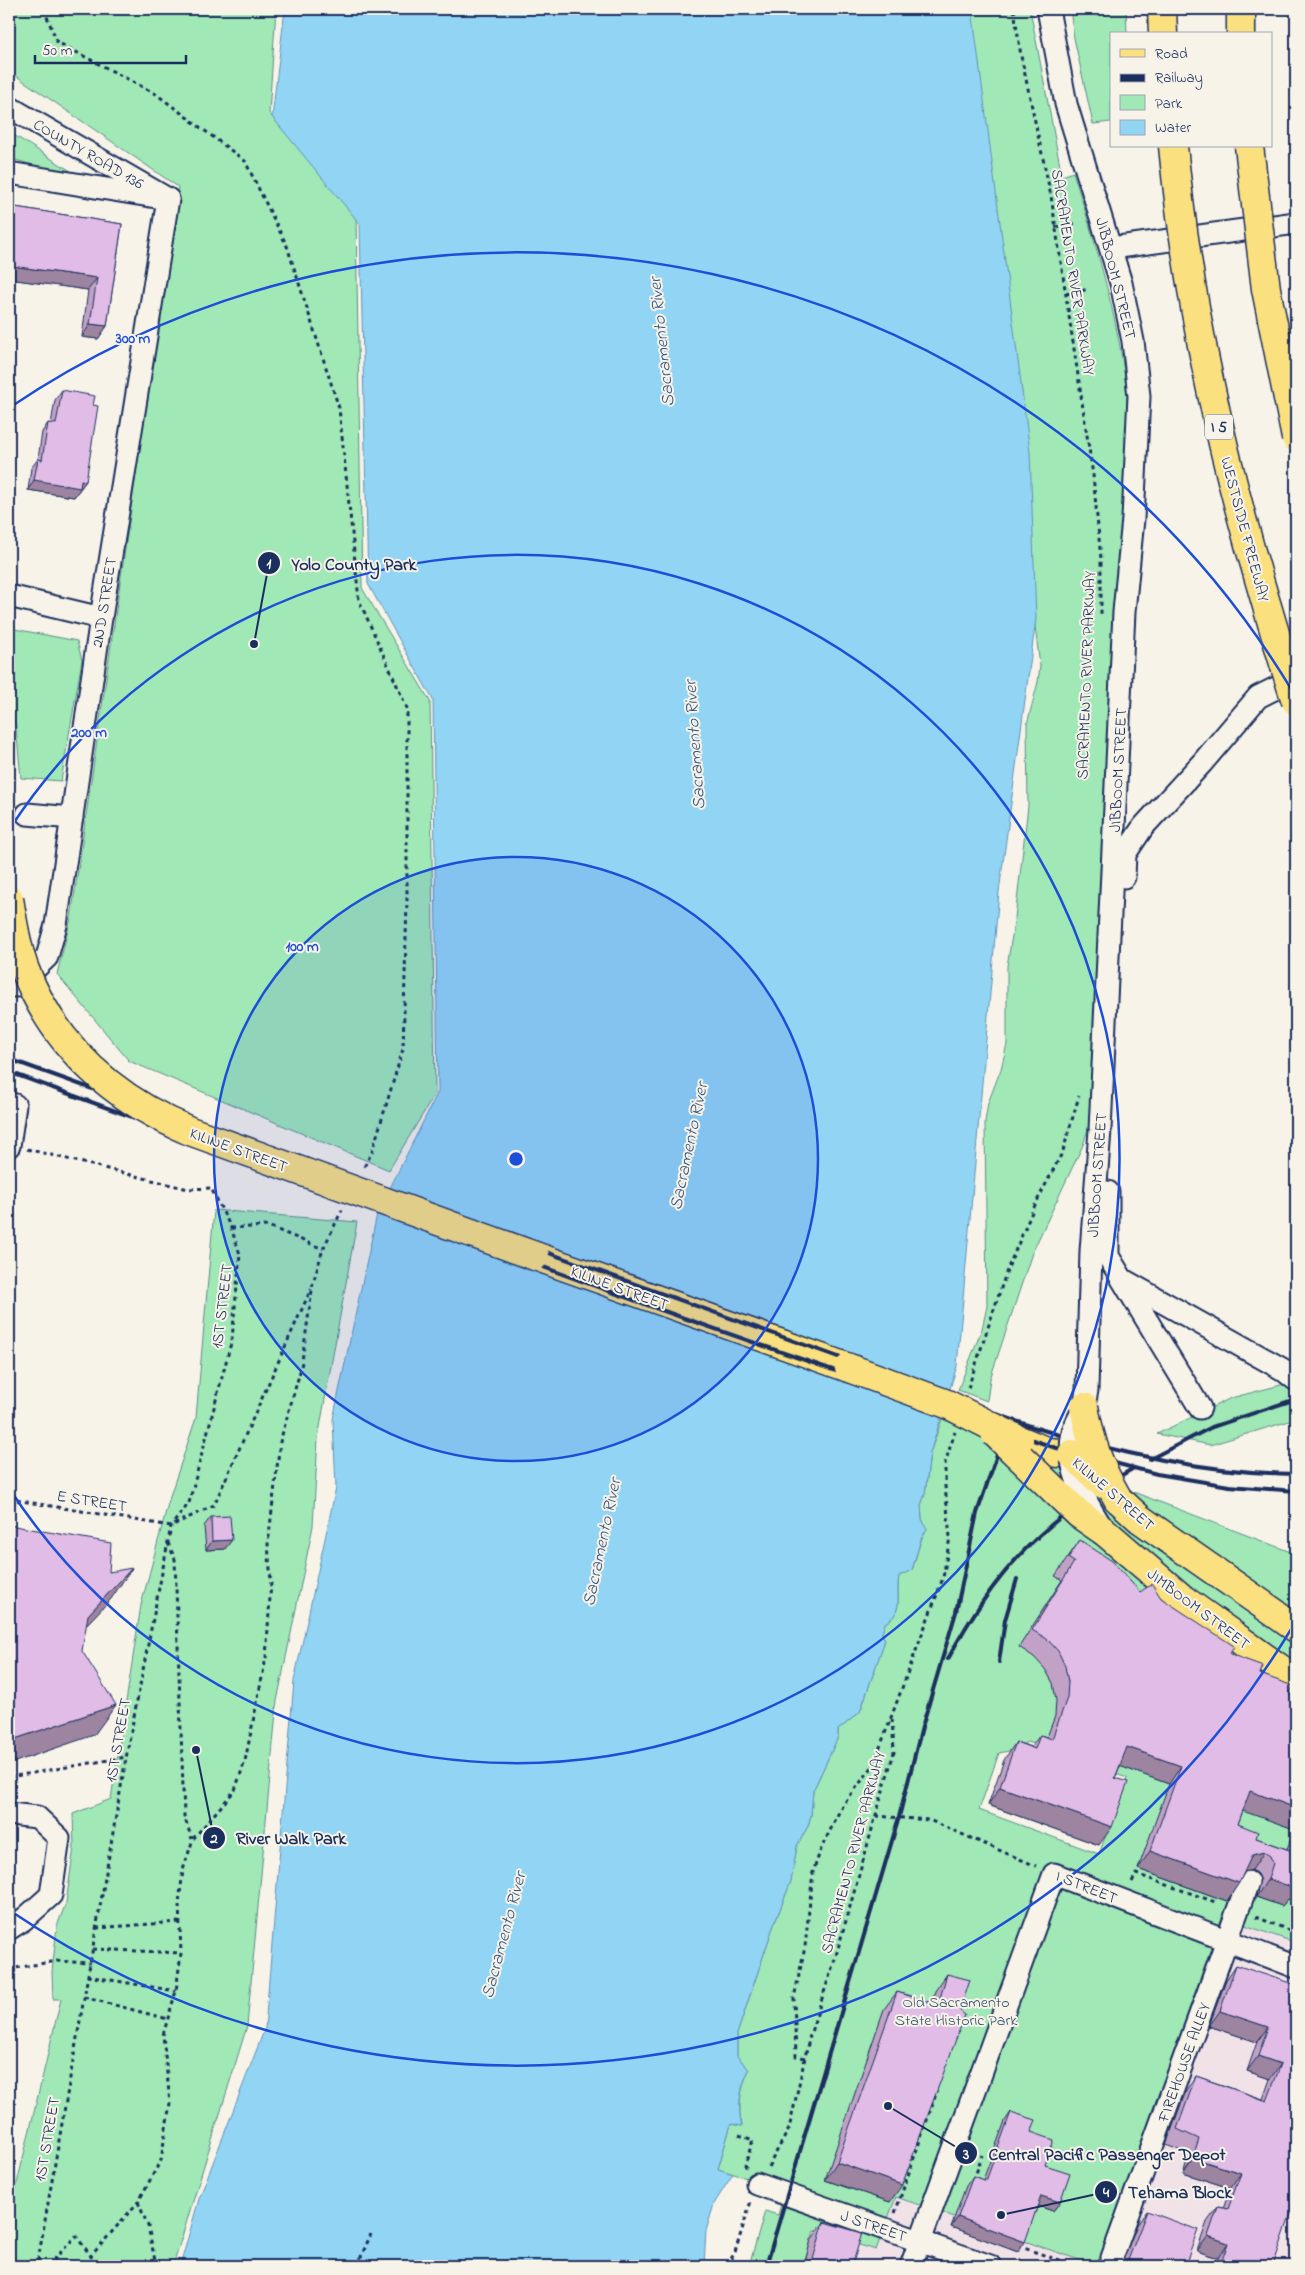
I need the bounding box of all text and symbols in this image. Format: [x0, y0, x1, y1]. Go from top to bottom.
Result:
scale bar [35, 32, 186, 64]
legend [1110, 32, 1272, 148]
text: 50 m [42, 40, 73, 62]
text: Road [1155, 43, 1188, 65]
text: Railway [1155, 67, 1203, 90]
text: Park [1155, 93, 1183, 115]
street label: COUNTY ROAD 136 [28, 113, 148, 196]
text: Water [1155, 117, 1191, 139]
street label: SACRAMENTO RIVER PARKWAY [1044, 167, 1100, 378]
street label: JIBBOOM STREET [1088, 215, 1142, 342]
water label: Sacramento River [643, 274, 683, 408]
text: 300 m [115, 328, 151, 350]
road number: I 5 [1205, 414, 1233, 440]
street label: WESTSIDE FREEWAY [1213, 454, 1275, 605]
callout: Yolo County Park [257, 547, 426, 580]
text: 1 [267, 553, 272, 575]
text: Yolo County Park [291, 553, 418, 580]
street label: 2ND STREET [86, 555, 124, 649]
street label: SACRAMENTO RIVER PARKWAY [1071, 570, 1103, 780]
water label: Sacramento River [678, 677, 713, 810]
street label: JIBBOOM STREET [1104, 707, 1134, 833]
text: 200 m [70, 722, 107, 744]
text: 100 m [285, 936, 319, 958]
water label: Sacramento River [664, 1078, 717, 1213]
street label: JIBBOOM STREET [1082, 1112, 1114, 1238]
street label: KILINE STREET [186, 1122, 291, 1180]
centre of rings [507, 1150, 525, 1168]
street label: KILINE STREET [567, 1260, 672, 1318]
street label: 1ST STREET [206, 1262, 240, 1350]
street label: KILINE STREET [1066, 1452, 1159, 1537]
water label: Sacramento River [577, 1474, 630, 1609]
street label: E STREET [55, 1485, 128, 1519]
street label: JIMBOOM STREET [1141, 1563, 1254, 1656]
street label: 1ST STREET [100, 1696, 138, 1784]
street label: SACRAMENTO RIVER PARKWAY [815, 1748, 893, 1956]
callout: River Walk Park [201, 1822, 357, 1855]
text: River Walk Park [236, 1827, 347, 1853]
text: 2 [209, 1828, 218, 1850]
street label: I STREET [1052, 1865, 1121, 1911]
water label: Sacramento River [476, 1867, 535, 2002]
park label: Old Sacramento State Historic Park [895, 1991, 1018, 2033]
street label: FIREHOUSE ALLEY [1152, 1999, 1218, 2127]
street label: 1ST STREET [29, 2095, 67, 2183]
callout: Central Pacific Passenger Depot [953, 2137, 1235, 2170]
text: Central Pacific Passenger Depot [988, 2143, 1227, 2170]
text: 3 [962, 2144, 969, 2166]
callout: Tehama Block [1093, 2175, 1242, 2208]
text: Tehama Block [1128, 2181, 1233, 2207]
text: 4 [1102, 2182, 1110, 2204]
street label: J STREET [837, 2204, 910, 2249]

